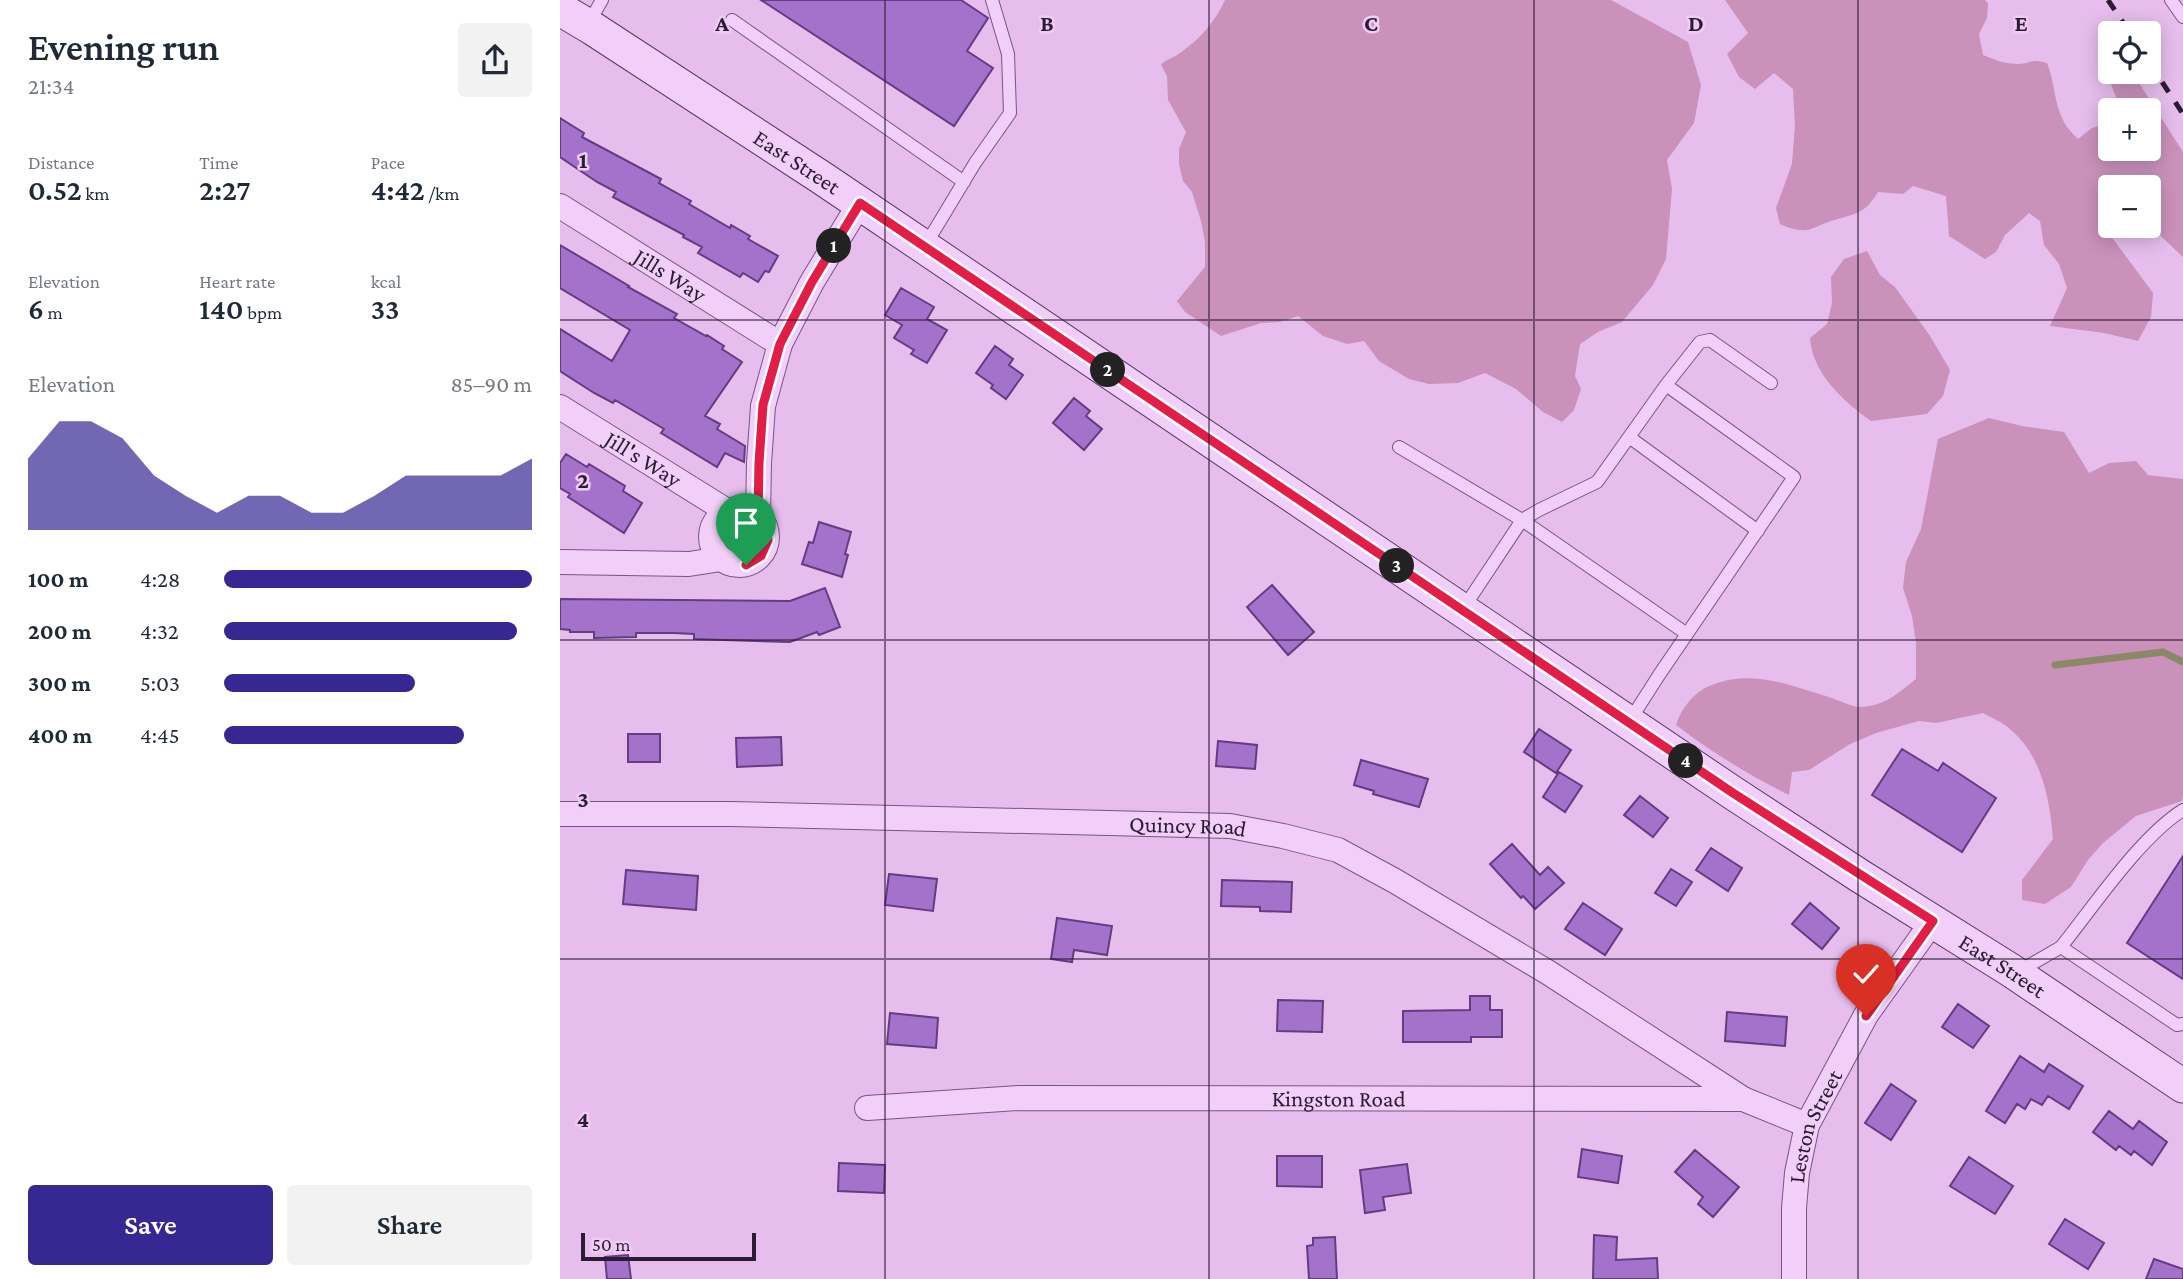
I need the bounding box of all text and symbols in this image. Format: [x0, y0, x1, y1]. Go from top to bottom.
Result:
text: A [714, 10, 729, 36]
text: B [1040, 10, 1054, 36]
text: C [1364, 10, 1378, 36]
text: D [1688, 10, 1704, 36]
text: E [2014, 10, 2028, 36]
map controls [2098, 21, 2161, 238]
button: locate [2098, 21, 2161, 84]
button: share [458, 23, 532, 97]
text: Evening run [28, 26, 219, 68]
text: 21:34 [28, 73, 75, 99]
button: + [2098, 98, 2161, 161]
street label: East Street [749, 124, 846, 200]
text: 1 [579, 147, 588, 173]
text: Distance [28, 152, 94, 173]
text: Time [199, 152, 238, 173]
text: Pace [371, 152, 405, 173]
text: 0.52 [28, 173, 82, 206]
text: 2:27 [199, 173, 251, 206]
text: 4:42 [371, 173, 425, 206]
button: − [2098, 175, 2161, 238]
text: km [82, 183, 110, 204]
text: /km [425, 183, 459, 204]
pin: 1 [816, 229, 852, 264]
text: 1 [830, 235, 837, 256]
street label: Jills Way [628, 242, 711, 307]
text: Elevation [28, 271, 100, 292]
text: Heart rate [199, 271, 275, 292]
text: kcal [371, 271, 401, 292]
text: 6 [28, 292, 44, 325]
text: 140 [199, 292, 244, 325]
text: 33 [371, 292, 399, 325]
text: m [44, 302, 63, 323]
text: bpm [244, 302, 282, 323]
pin: 2 [1090, 352, 1126, 388]
text: 2 [1103, 359, 1112, 380]
text: Elevation [28, 371, 115, 397]
text: 85–90 m [450, 371, 532, 397]
street label: Jill's Way [599, 424, 686, 493]
text: 2 [577, 467, 589, 493]
pin [716, 493, 776, 565]
icon: arrive [727, 504, 765, 542]
pin: 3 [1380, 548, 1414, 584]
text: 3 [1392, 555, 1401, 576]
text: 100 m [28, 566, 88, 592]
text: 4:28 [140, 566, 180, 592]
text: 200 m [28, 618, 92, 644]
text: 4:32 [140, 618, 179, 644]
text: 300 m [28, 670, 91, 696]
text: 5:03 [140, 670, 180, 696]
text: 400 m [28, 722, 92, 748]
text: 4:45 [140, 722, 180, 748]
pin: 4 [1668, 744, 1704, 778]
text: 4 [1680, 750, 1691, 771]
text: 3 [577, 786, 589, 812]
street label: Quincy Road [1129, 811, 1249, 842]
street label: East Street [1954, 928, 2051, 1003]
pin [1836, 944, 1896, 1016]
icon: check [1847, 955, 1885, 993]
street label: Leston Street [1783, 1065, 1847, 1184]
street label: Kingston Road [1272, 1085, 1406, 1112]
text: 4 [577, 1106, 589, 1132]
button: Save [28, 1185, 273, 1265]
button: Share [287, 1185, 532, 1265]
scale bar [581, 1230, 756, 1262]
text: 50 m [592, 1234, 631, 1255]

